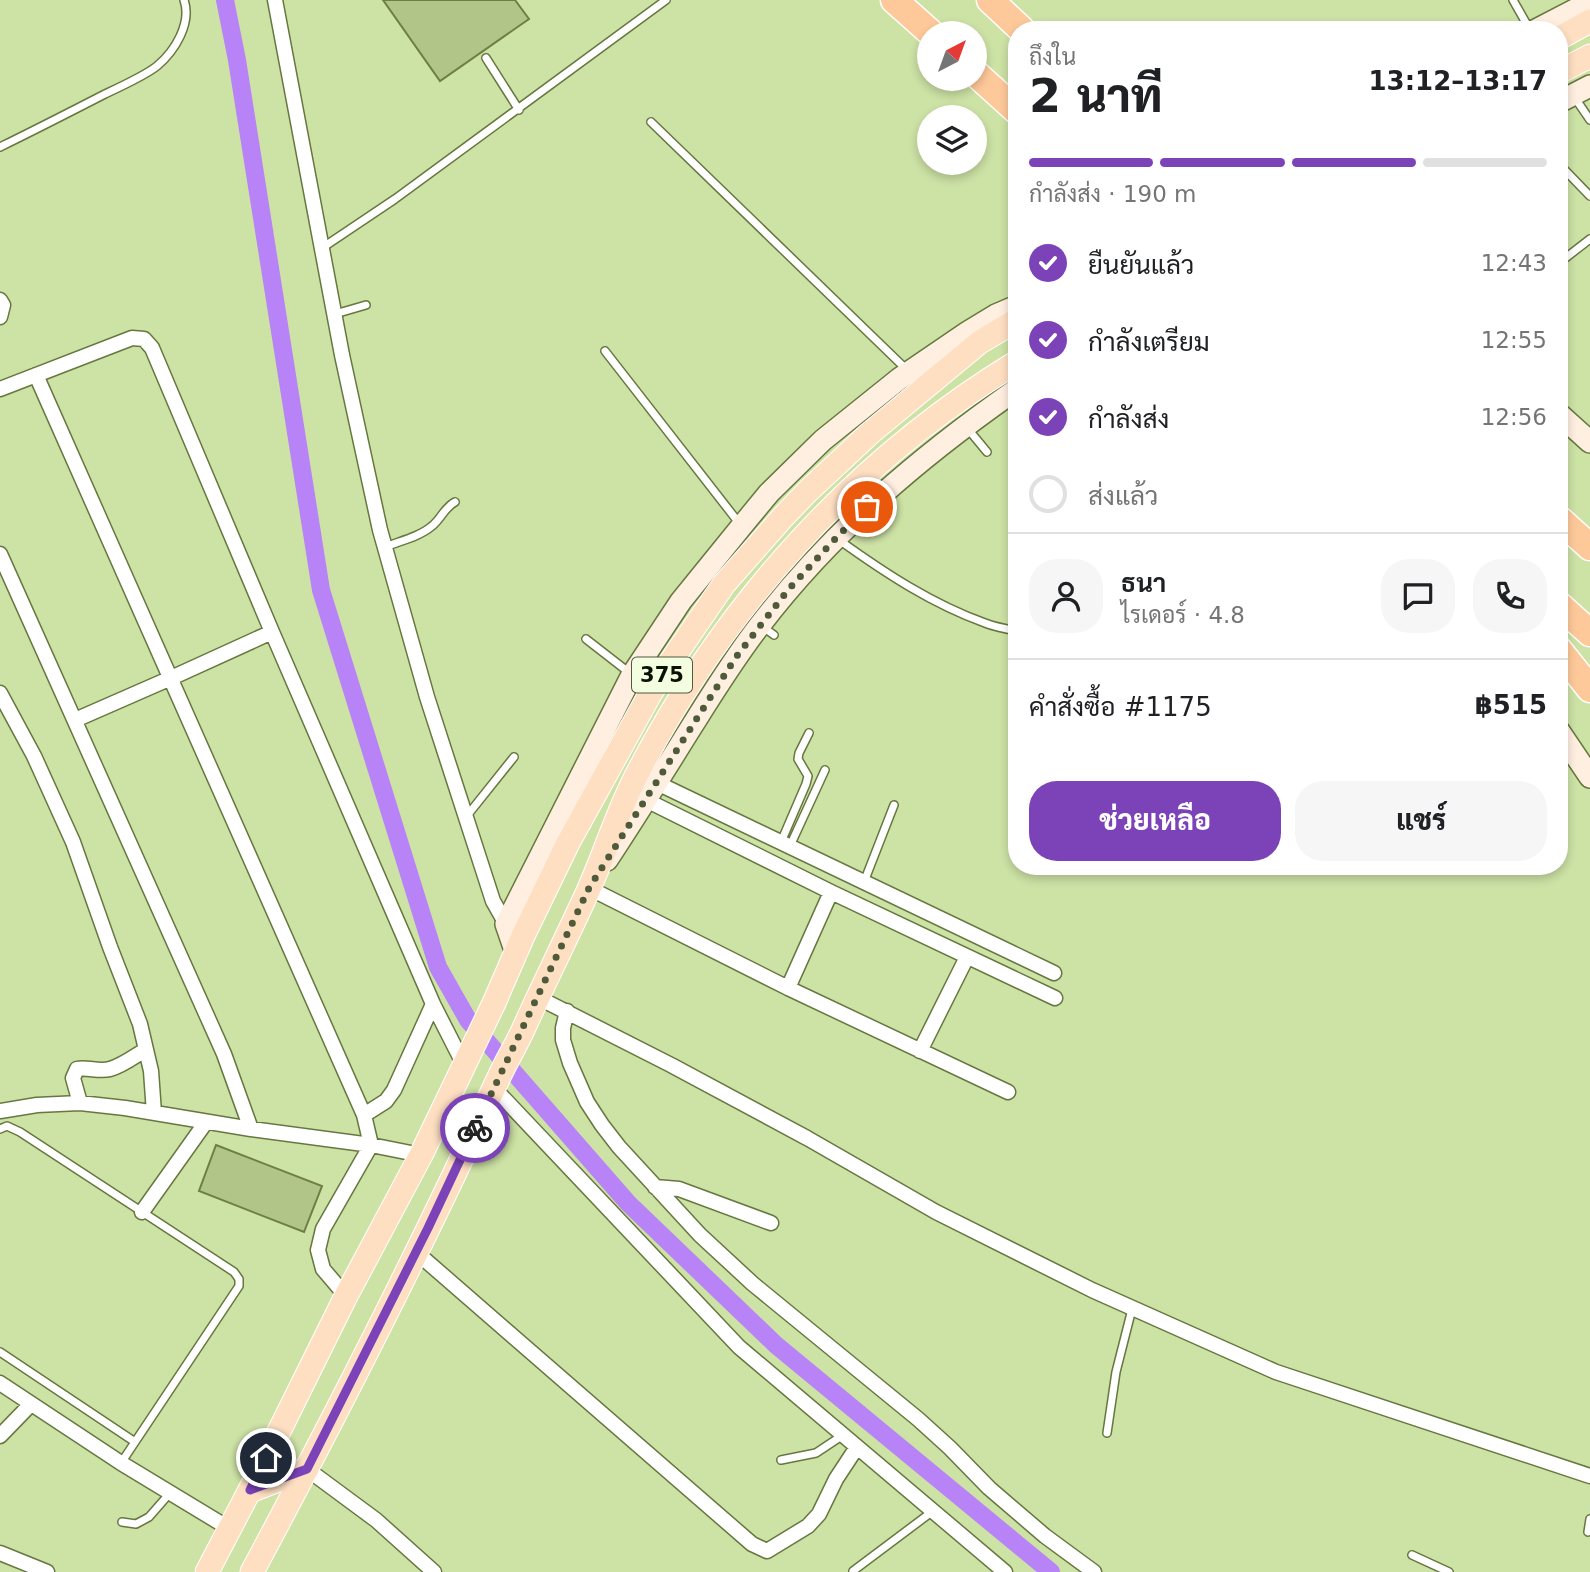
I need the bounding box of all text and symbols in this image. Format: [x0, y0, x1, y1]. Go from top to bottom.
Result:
north arrow [917, 21, 987, 91]
map controls [917, 21, 987, 175]
text: ถึงใน [1029, 44, 1076, 70]
text: 13:12–13:17 [1368, 66, 1547, 96]
text: 2 นาที [1029, 69, 1162, 123]
button: layers [917, 105, 987, 175]
text: กำลังส่ง · 190 m [1029, 181, 1197, 207]
icon: check [1029, 244, 1067, 282]
text: ยืนยันแล้ว [1088, 250, 1194, 280]
text: 12:43 [1481, 250, 1547, 276]
icon: check [1029, 321, 1067, 359]
text: กำลังเตรียม [1088, 327, 1210, 357]
text: 12:55 [1481, 327, 1547, 353]
icon: check [1029, 398, 1067, 436]
text: กำลังส่ง [1088, 404, 1169, 434]
text: 12:56 [1481, 404, 1547, 430]
pin [837, 477, 897, 537]
text: ส่งแล้ว [1088, 481, 1158, 511]
icon: bag [848, 488, 886, 526]
button: person [1029, 559, 1103, 633]
button: chat [1381, 559, 1455, 633]
button: phone [1473, 559, 1547, 633]
text: ธนา [1121, 568, 1166, 598]
text: ไรเดอร์ · 4.8 [1121, 602, 1245, 628]
road number: 375 [632, 658, 692, 692]
text: ฿515 [1475, 690, 1547, 720]
text: คำสั่งซื้อ #1175 [1029, 692, 1212, 722]
button: ช่วยเหลือ [1029, 781, 1281, 861]
button: แชร์ [1295, 781, 1547, 861]
courier [440, 1093, 510, 1163]
icon: bike [456, 1109, 494, 1147]
pin [236, 1428, 296, 1488]
icon: home [247, 1439, 285, 1477]

